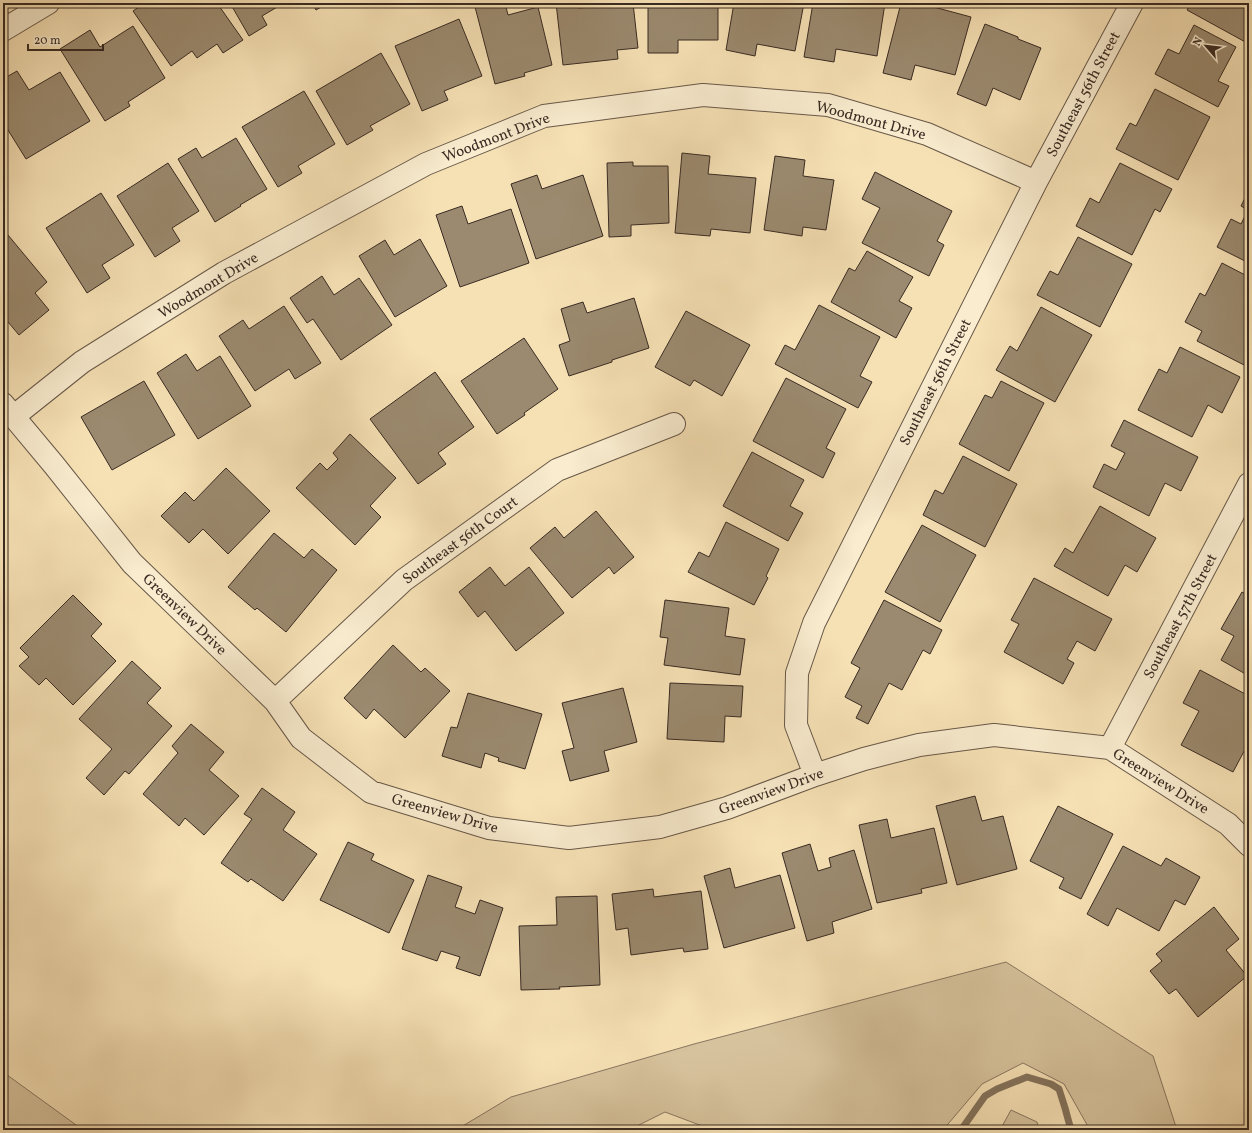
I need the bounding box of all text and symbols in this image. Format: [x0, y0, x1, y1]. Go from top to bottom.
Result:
scale bar [28, 26, 103, 52]
north arrow [1186, 26, 1226, 66]
street label: Southeast 56th Street [1042, 28, 1126, 161]
text: 20 m [34, 33, 61, 49]
text: N [1190, 35, 1207, 49]
street label: Woodmont Drive [813, 97, 928, 146]
street label: Woodmont Drive [440, 108, 553, 169]
street label: Woodmont Drive [155, 248, 263, 324]
street label: Southeast 56th Street [895, 316, 977, 450]
street label: Southeast 56th Court [399, 492, 523, 590]
street label: Southeast 57th Street [1139, 550, 1223, 683]
street label: Greenview Drive [137, 569, 231, 661]
street label: Greenview Drive [1108, 744, 1212, 820]
street label: Greenview Drive [716, 764, 827, 821]
street label: Greenview Drive [389, 789, 500, 840]

